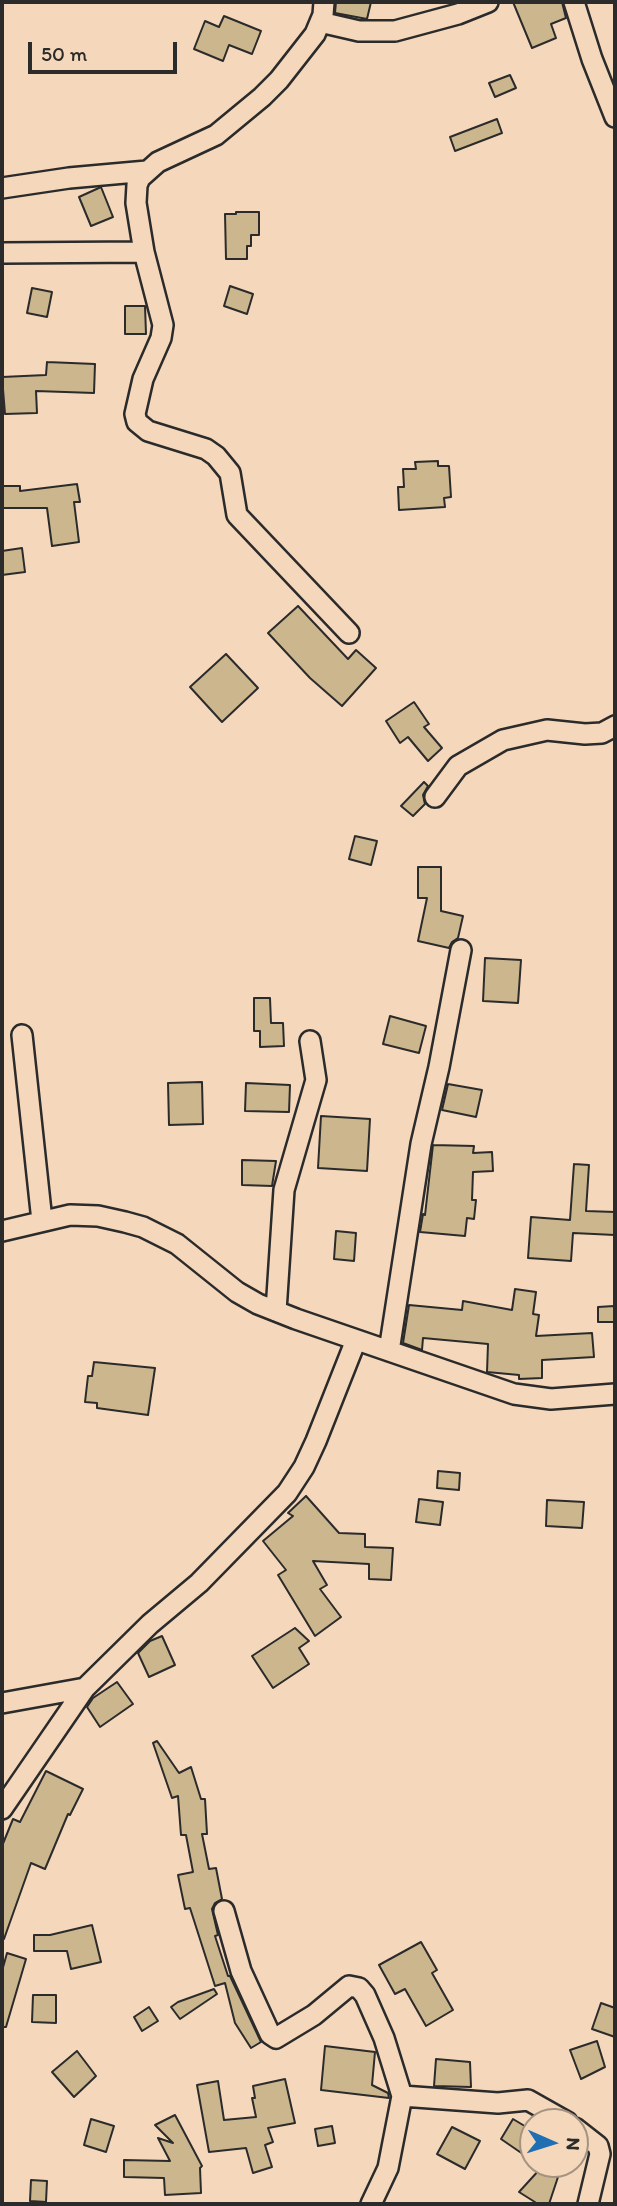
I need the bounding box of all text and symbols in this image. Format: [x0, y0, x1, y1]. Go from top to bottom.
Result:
scale bar [32, 28, 180, 72]
text: 50 m [41, 41, 87, 66]
north arrow [519, 2108, 589, 2178]
text: N [562, 2137, 585, 2151]

